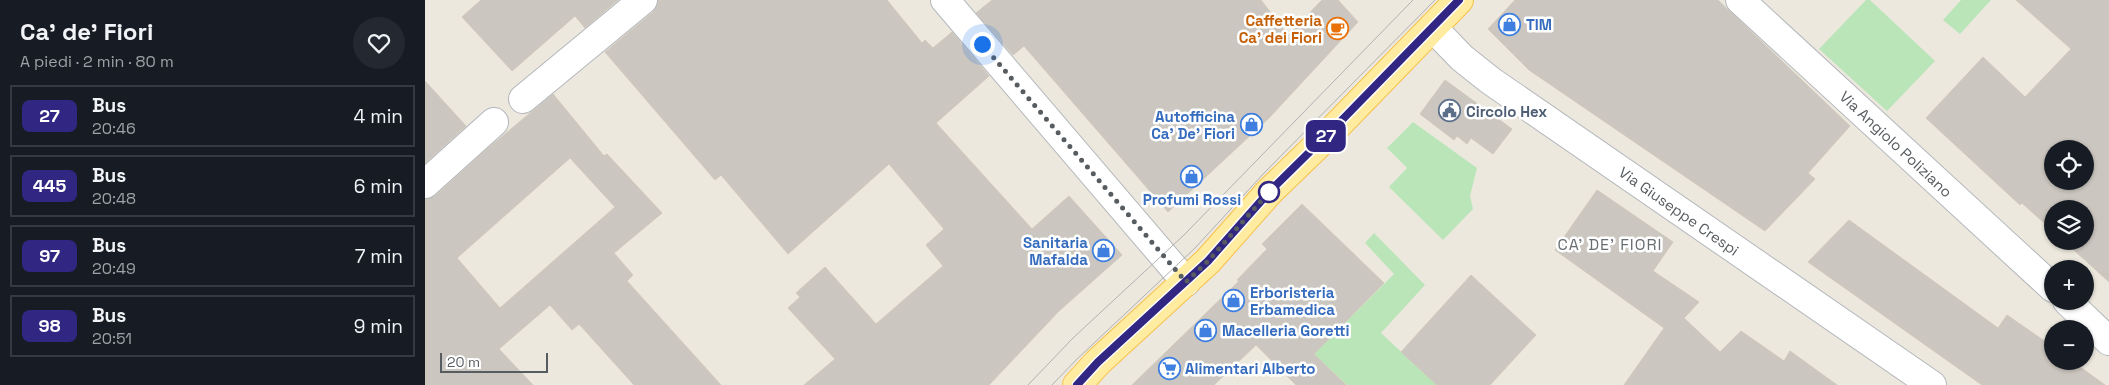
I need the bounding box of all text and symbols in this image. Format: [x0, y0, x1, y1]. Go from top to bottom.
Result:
place label: Caffetteria Ca' dei Fiori [1239, 11, 1322, 47]
shop icon: TIM [1498, 12, 1522, 36]
place label: TIM [1526, 15, 1552, 34]
text: Ca' de' Fiori [20, 16, 153, 47]
button: heart [353, 17, 405, 69]
cafe icon: Caffetteria Ca' dei Fiori [1326, 17, 1350, 41]
your location [970, 32, 995, 57]
text: A piedi · 2 min · 80 m [20, 51, 174, 72]
street label: Via Angiolo Poliziano [1836, 87, 1956, 201]
text: Bus [92, 93, 126, 118]
public building icon: Circolo Hex [1438, 99, 1462, 123]
place label: Circolo Hex [1466, 102, 1547, 121]
text: 27 [39, 104, 60, 127]
text: 4 min [354, 104, 403, 129]
place label: Autofficina Ca' De' Fiori [1151, 107, 1235, 143]
shop icon: Autofficina Ca' De' Fiori [1239, 113, 1263, 137]
text: 20:46 [92, 118, 136, 139]
line badge: 27 [1303, 120, 1349, 152]
text: 27 [1316, 124, 1336, 147]
map controls [2044, 140, 2094, 370]
button: locate [2044, 140, 2094, 190]
street label: Via Giuseppe Crespi [1615, 162, 1743, 260]
text: Bus [92, 163, 126, 188]
shop icon: Profumi Rossi [1180, 164, 1204, 188]
text: 445 [33, 174, 66, 197]
text: 6 min [354, 174, 403, 199]
unlabelled marker [1258, 181, 1280, 203]
text: 20:48 [92, 188, 136, 209]
place label: Profumi Rossi [1143, 190, 1241, 209]
button: layers [2044, 200, 2094, 250]
text: Bus [92, 233, 126, 258]
place label: Sanitaria Mafalda [1023, 233, 1088, 269]
district label: CA' DE' FIORI [1558, 234, 1662, 255]
shop icon: Sanitaria Mafalda [1092, 239, 1116, 263]
text: 97 [39, 244, 60, 267]
text: 7 min [355, 244, 403, 269]
text: 20:49 [92, 258, 136, 279]
button: + [2044, 260, 2094, 310]
place label: Erboristeria Erbamedica [1250, 283, 1335, 319]
shop icon: Erboristeria Erbamedica [1222, 289, 1246, 313]
text: Bus [92, 303, 126, 328]
text: 98 [39, 314, 60, 337]
text: 9 min [354, 314, 403, 339]
shop icon: Macelleria Goretti [1194, 318, 1218, 342]
button: − [2044, 320, 2094, 370]
place label: Macelleria Goretti [1222, 321, 1349, 340]
text: 20:51 [92, 328, 132, 349]
scale bar [440, 350, 547, 373]
text: 20 m [447, 353, 480, 371]
supermarket icon: Alimentari Alberto [1157, 356, 1181, 380]
place label: Alimentari Alberto [1185, 359, 1315, 378]

